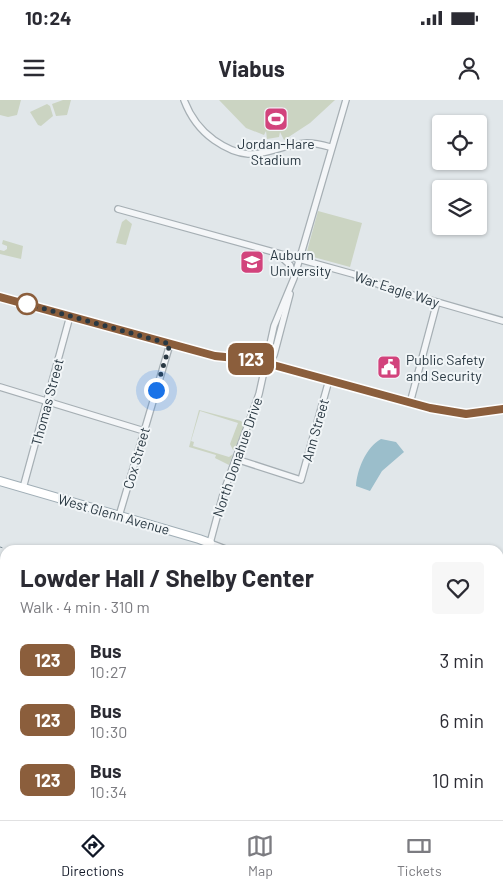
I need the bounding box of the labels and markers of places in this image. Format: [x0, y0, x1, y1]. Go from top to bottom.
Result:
sports icon: Jordan-Hare Stadium [263, 106, 289, 132]
place label: Jordan-Hare Stadium [237, 135, 315, 168]
place label: Auburn University [270, 246, 332, 279]
school or university icon: Auburn University [239, 249, 265, 275]
unlabelled marker [16, 293, 38, 315]
place label: Public Safety and Security [406, 351, 485, 384]
public building icon: Public Safety and Security [376, 354, 402, 380]

